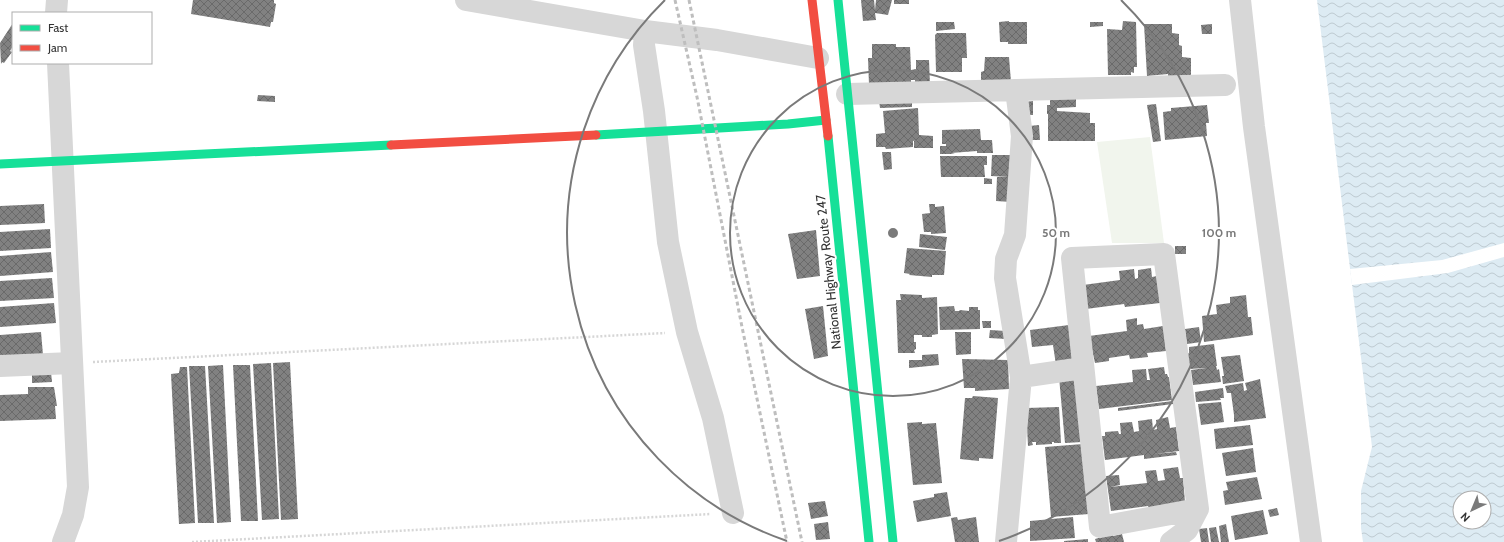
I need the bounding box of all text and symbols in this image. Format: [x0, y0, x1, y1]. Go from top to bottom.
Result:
legend [12, 12, 152, 64]
text: Fast [48, 20, 68, 35]
text: Jam [47, 40, 67, 55]
street label: National Highway Route 247 [812, 193, 844, 350]
text: 50 m [1042, 225, 1070, 240]
text: 100 m [1202, 225, 1236, 240]
centre of rings [886, 226, 900, 240]
north arrow [1452, 490, 1492, 530]
text: N [1457, 509, 1473, 525]

